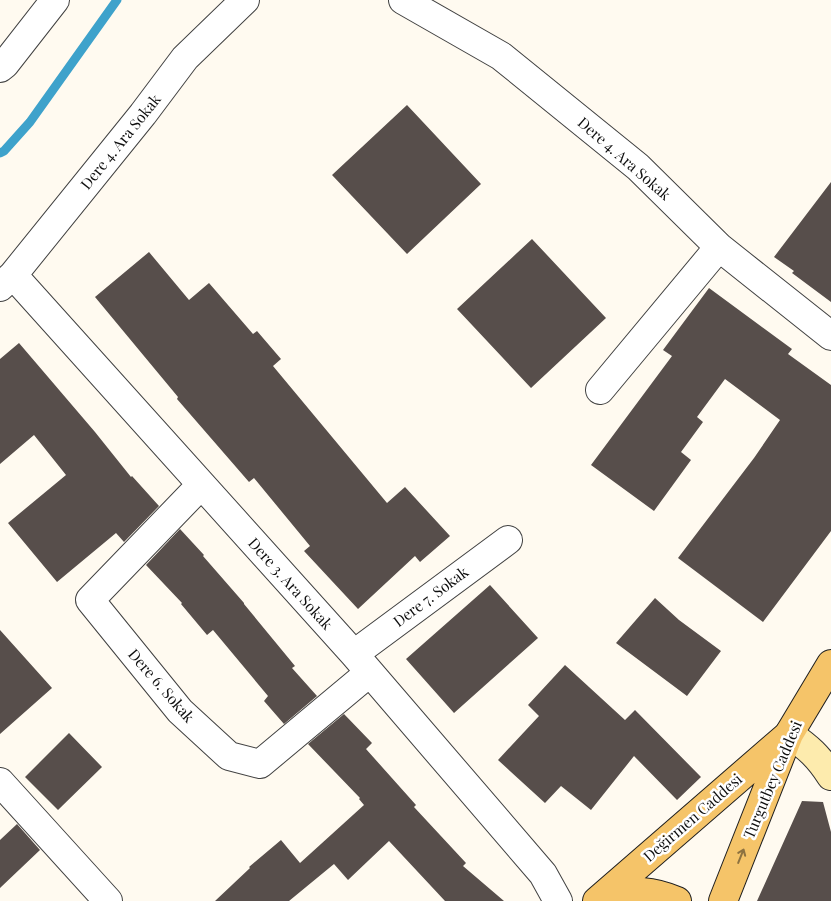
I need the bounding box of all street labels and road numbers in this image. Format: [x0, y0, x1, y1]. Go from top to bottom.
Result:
street label: Dere 4. Ara Sokak [76, 89, 165, 193]
street label: Dere 4. Ara Sokak [574, 112, 676, 205]
street label: Dere 3. Ara Sokak [244, 533, 338, 634]
street label: Dere 7. Sokak [389, 561, 473, 631]
street label: Dere 6. Sokak [124, 644, 200, 727]
street label: Turgutbey Caddesi [738, 717, 806, 842]
street label: Değirmen Caddesi [639, 768, 747, 866]

